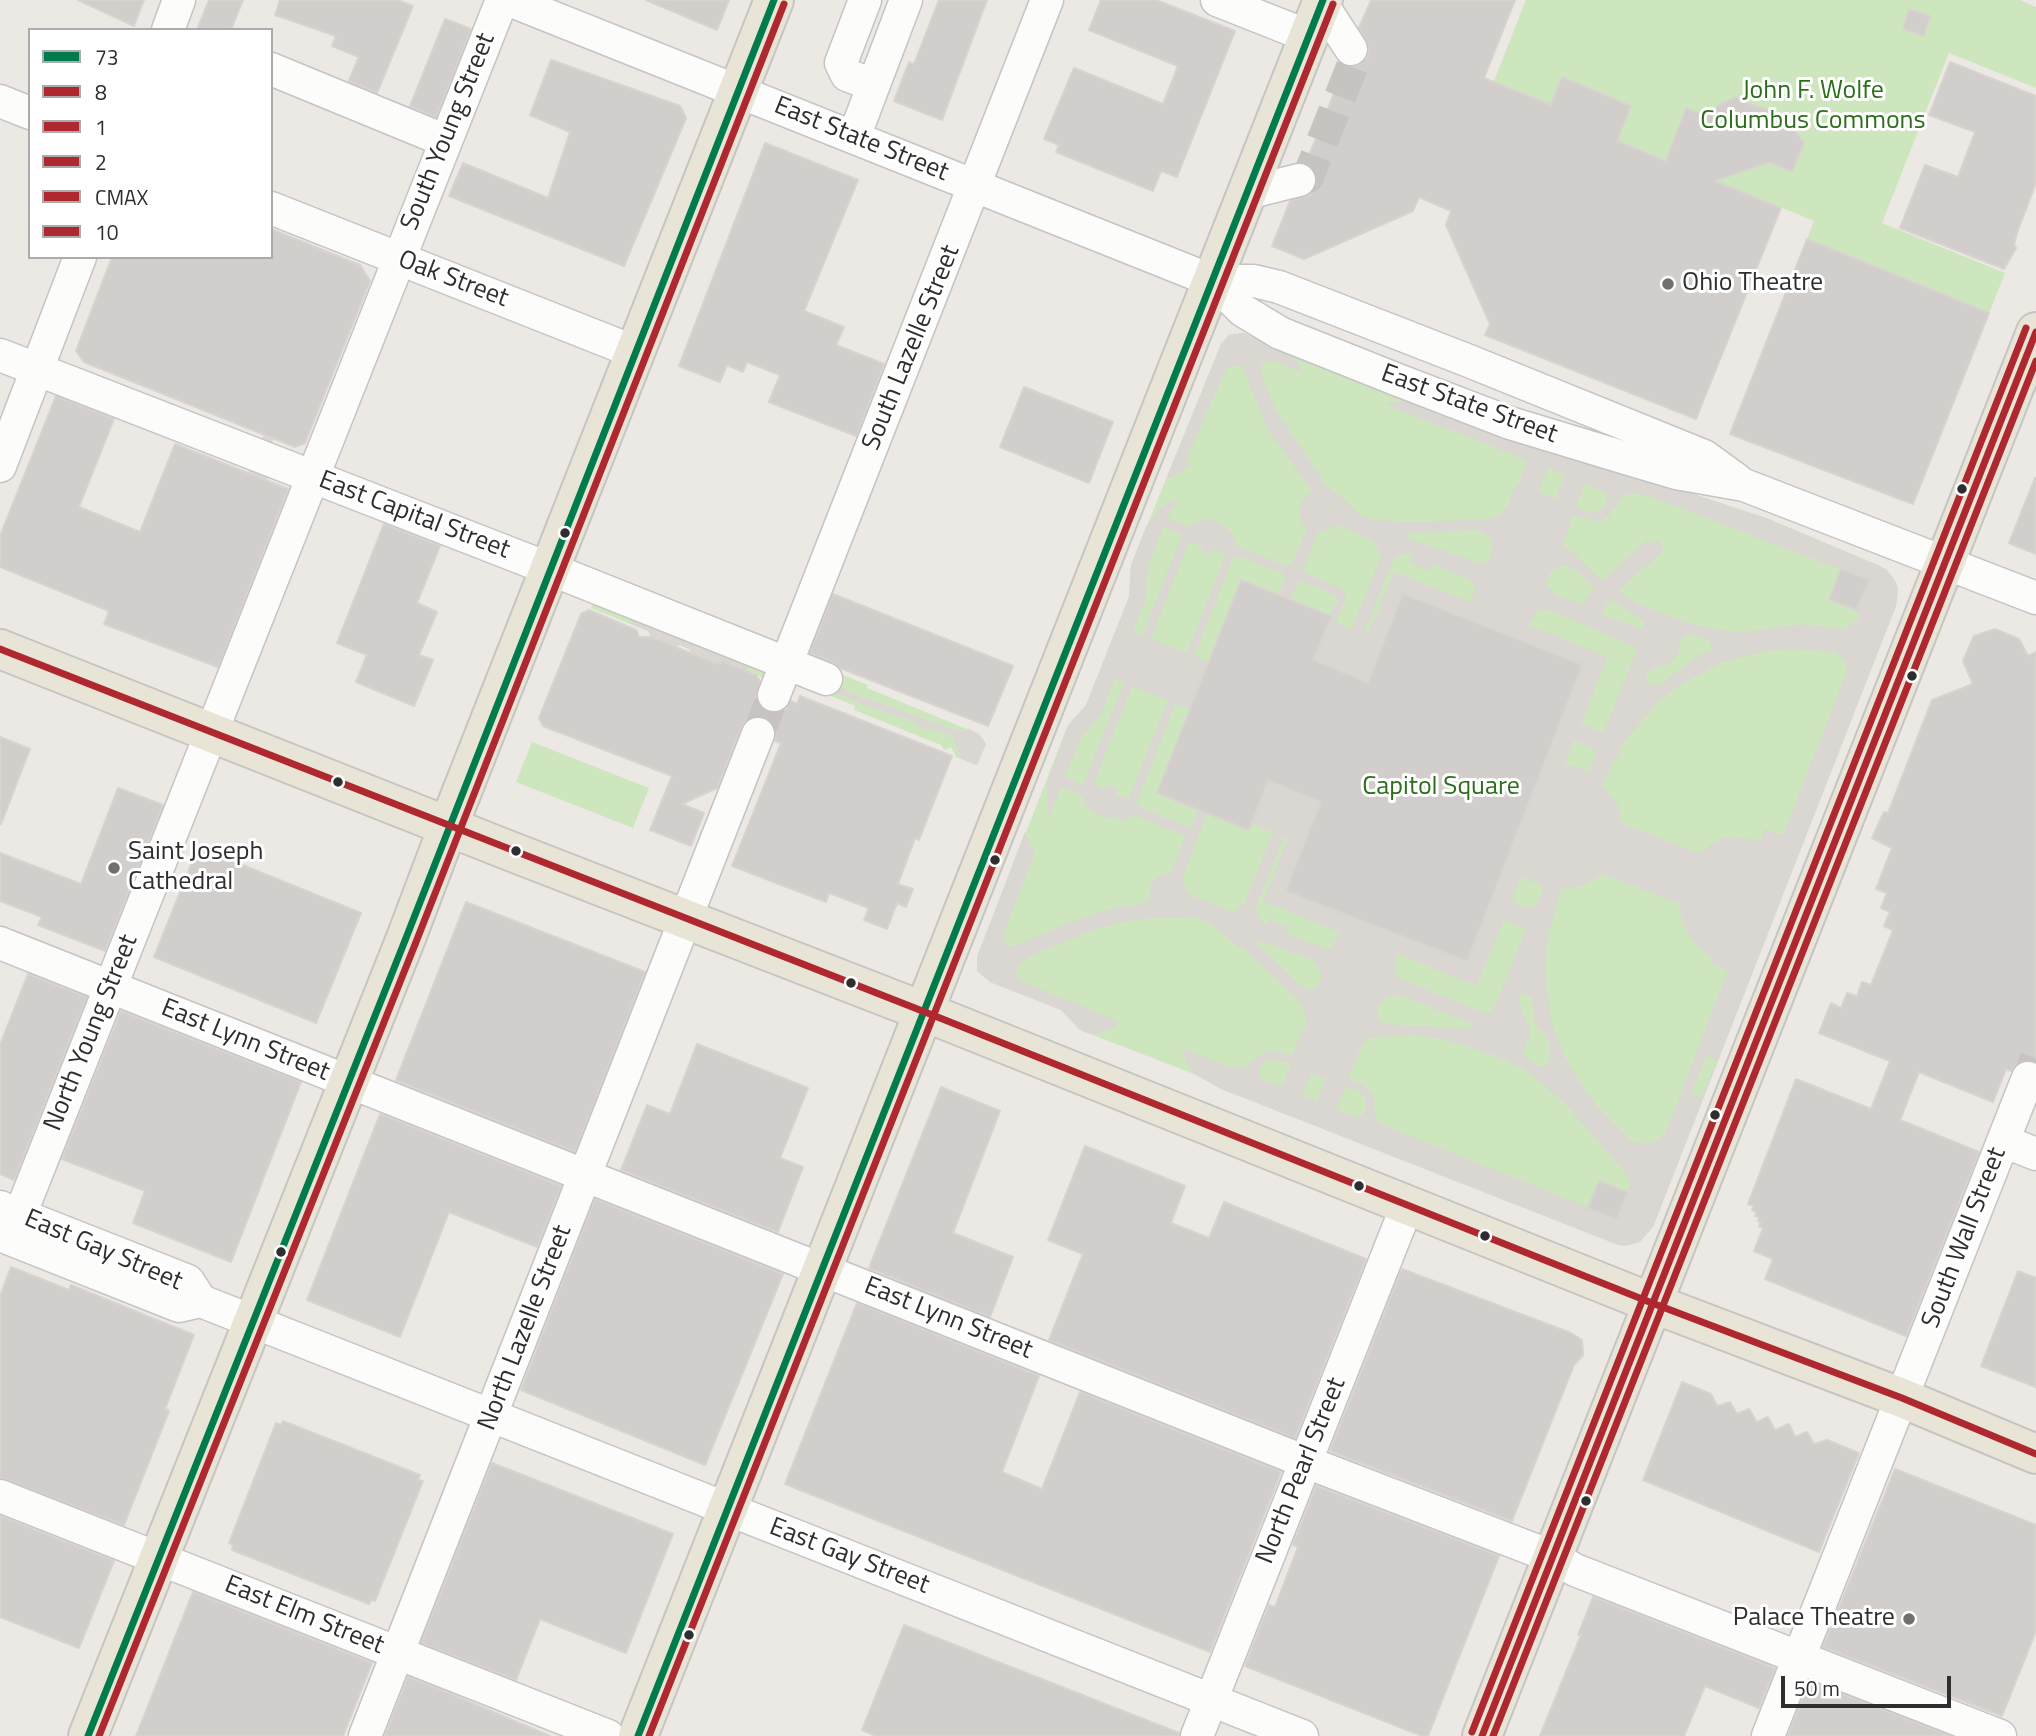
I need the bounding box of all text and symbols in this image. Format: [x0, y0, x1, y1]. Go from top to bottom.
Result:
legend [28, 28, 273, 259]
street label: South Young Street [395, 29, 503, 235]
text: 73 [95, 41, 119, 73]
text: 8 [95, 76, 107, 108]
park label: John F. Wolfe Columbus Commons [1700, 76, 1926, 138]
street label: East State Street [769, 91, 953, 189]
text: 1 [95, 111, 107, 143]
text: 2 [95, 146, 107, 178]
text: CMAX [95, 181, 148, 213]
text: 10 [95, 216, 119, 248]
street label: South Lazelle Street [857, 241, 967, 455]
street label: Oak Street [394, 245, 512, 315]
place label: Ohio Theatre [1682, 268, 1823, 300]
marker: Ohio Theatre [1660, 276, 1676, 292]
street label: East State Street [1377, 359, 1561, 451]
street label: East Capital Street [314, 465, 514, 567]
unlabelled marker [1955, 482, 1969, 496]
unlabelled marker [558, 526, 572, 540]
unlabelled marker [1905, 669, 1919, 683]
park label: Capitol Square [1362, 772, 1520, 804]
unlabelled marker [331, 775, 345, 789]
place label: Saint Joseph Cathedral [128, 837, 264, 898]
unlabelled marker [509, 844, 523, 858]
unlabelled marker [988, 853, 1002, 867]
marker: Saint Joseph Cathedral [106, 860, 122, 876]
street label: North Young Street [38, 930, 146, 1136]
unlabelled marker [844, 976, 858, 990]
street label: East Lynn Street [156, 993, 334, 1089]
unlabelled marker [1708, 1108, 1722, 1122]
street label: South Wall Street [1916, 1143, 2014, 1333]
unlabelled marker [1352, 1179, 1366, 1193]
street label: East Gay Street [19, 1204, 187, 1298]
street label: North Lazelle Street [473, 1221, 579, 1435]
unlabelled marker [1478, 1229, 1492, 1243]
unlabelled marker [274, 1245, 288, 1259]
street label: East Lynn Street [859, 1271, 1037, 1367]
street label: North Pearl Street [1250, 1373, 1354, 1569]
unlabelled marker [1579, 1494, 1593, 1508]
street label: East Gay Street [765, 1512, 933, 1602]
street label: East Elm Street [220, 1570, 388, 1662]
place label: Palace Theatre [1733, 1603, 1895, 1635]
marker: Palace Theatre [1901, 1611, 1917, 1627]
unlabelled marker [682, 1628, 696, 1642]
scale bar [1784, 1662, 1954, 1706]
text: 50 m [1794, 1672, 1840, 1704]

